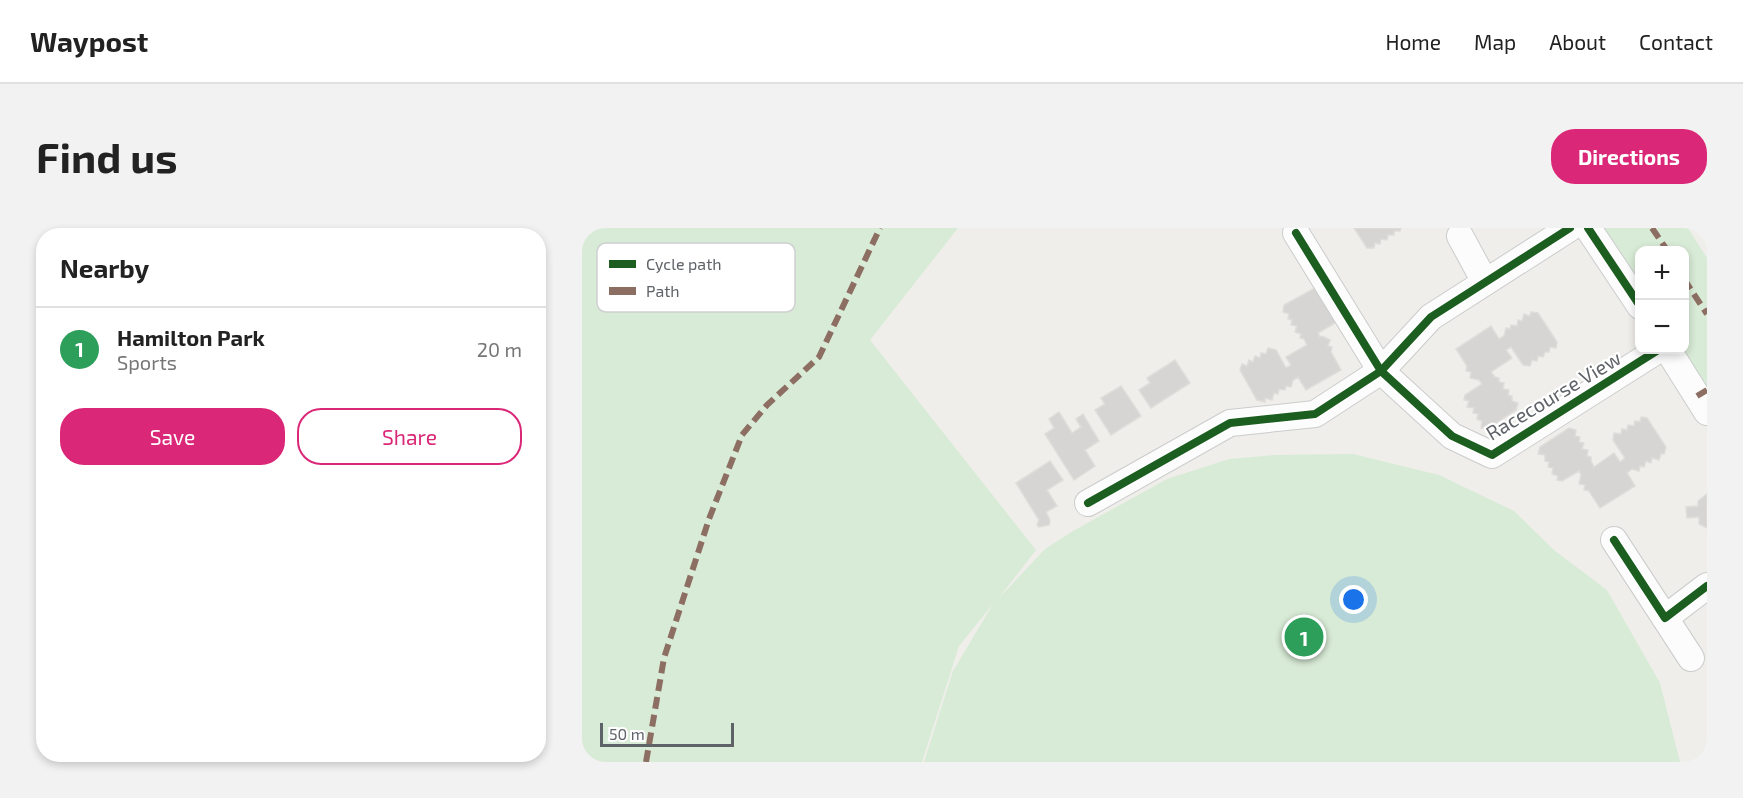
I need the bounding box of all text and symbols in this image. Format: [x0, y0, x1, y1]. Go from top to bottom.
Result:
text: Waypost [30, 24, 148, 58]
text: Home [1385, 29, 1441, 54]
text: Map [1474, 29, 1516, 54]
text: About [1549, 29, 1606, 54]
text: Contact [1639, 29, 1713, 54]
button: Directions [1551, 129, 1707, 184]
text: Find us [36, 131, 178, 181]
legend [597, 243, 795, 312]
map controls [1635, 246, 1689, 354]
button: + [1635, 246, 1689, 300]
text: Nearby [60, 252, 149, 283]
text: Cycle path [646, 254, 722, 273]
text: Path [646, 281, 680, 300]
button: − [1635, 300, 1689, 354]
text: Hamilton Park [117, 324, 265, 350]
text: 1 [75, 337, 84, 361]
text: 20 m [477, 337, 522, 361]
street label: Racecourse View [1481, 345, 1625, 445]
text: Sports [117, 350, 177, 374]
button: Save [60, 408, 285, 465]
button: Share [297, 408, 522, 465]
your location [1339, 585, 1368, 614]
pin: 1 [1284, 614, 1324, 660]
scale bar [600, 720, 734, 748]
text: 50 m [609, 724, 645, 743]

